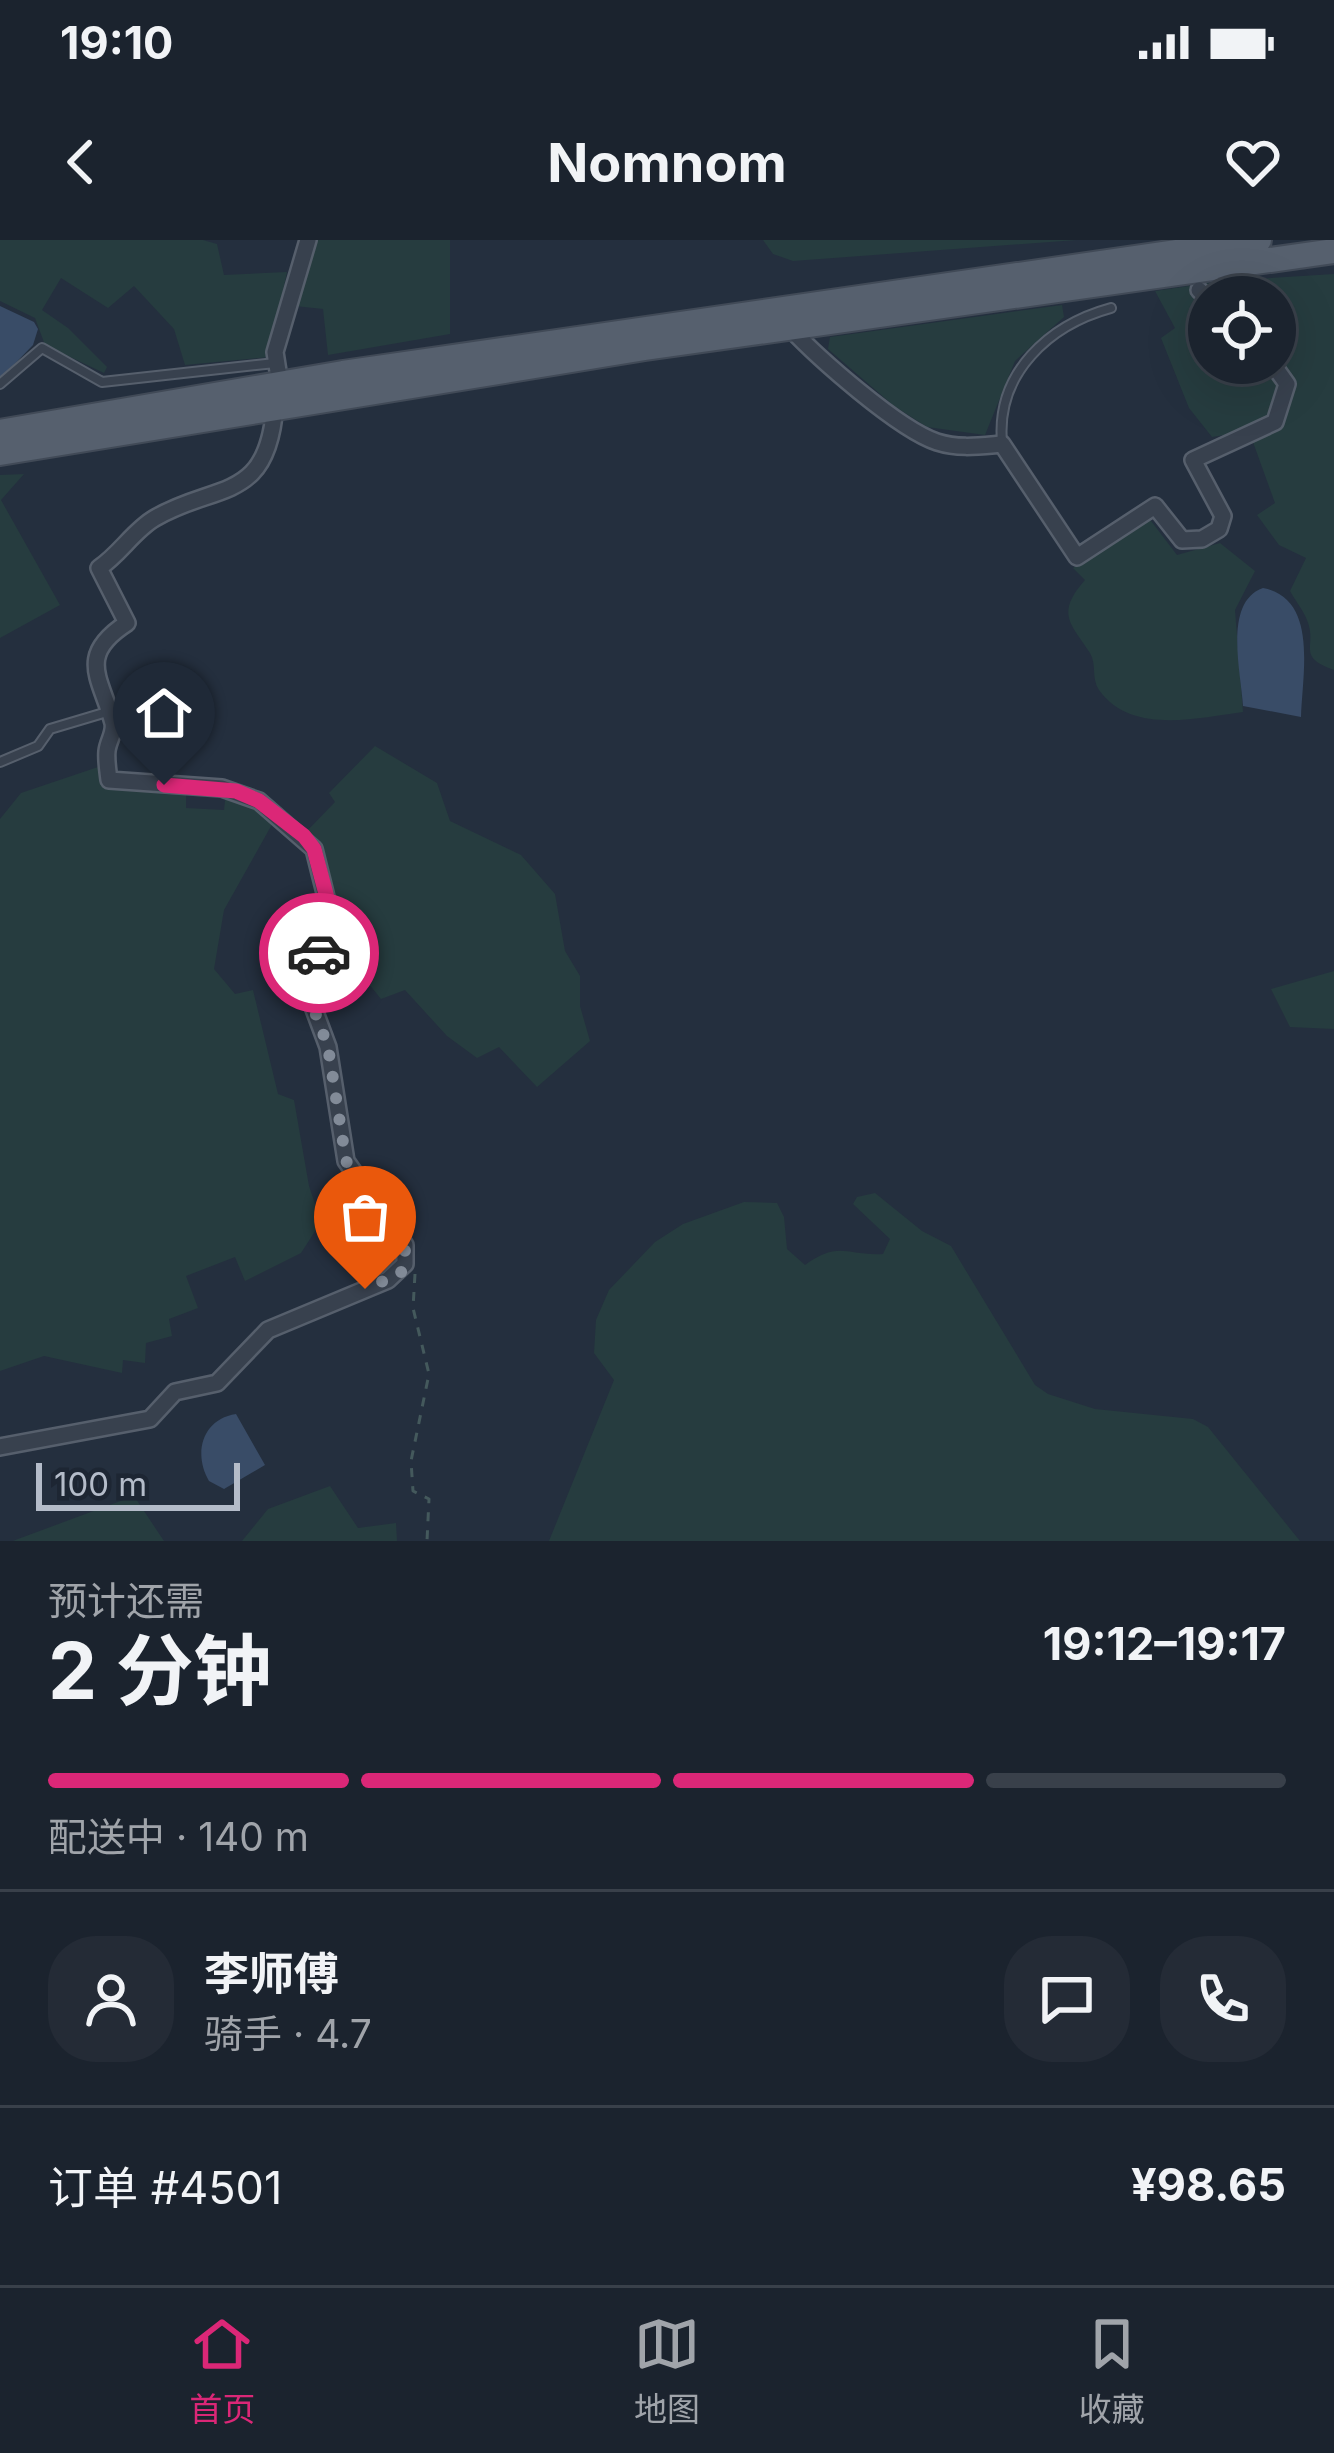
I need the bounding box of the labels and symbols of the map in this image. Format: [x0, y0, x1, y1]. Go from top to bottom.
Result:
pin [113, 662, 215, 785]
courier [259, 893, 379, 1013]
pin [314, 1166, 416, 1289]
scale bar [36, 1457, 240, 1510]

